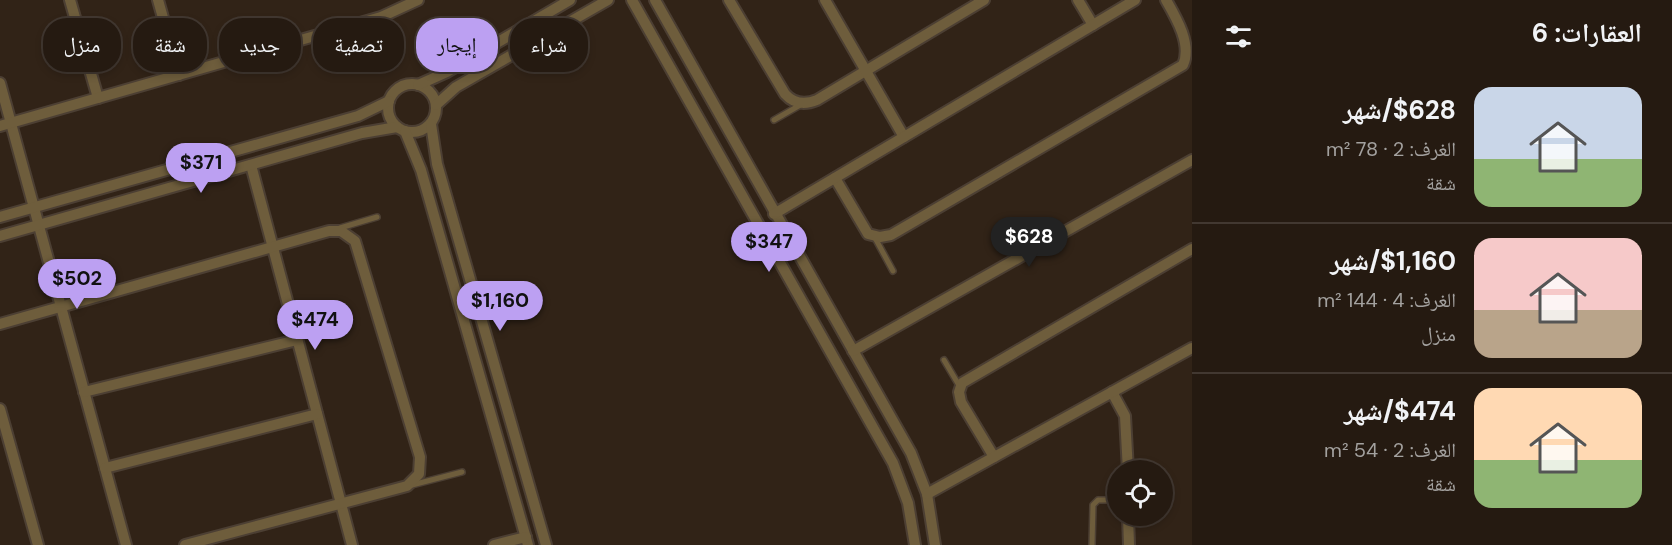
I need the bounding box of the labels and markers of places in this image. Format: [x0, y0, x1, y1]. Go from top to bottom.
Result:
pin: $371 [165, 143, 237, 194]
pin: $628 [993, 217, 1065, 268]
pin: $347 [733, 222, 805, 273]
pin: $502 [41, 259, 113, 310]
pin: $1,160 [451, 281, 549, 332]
pin: $474 [279, 300, 351, 351]

